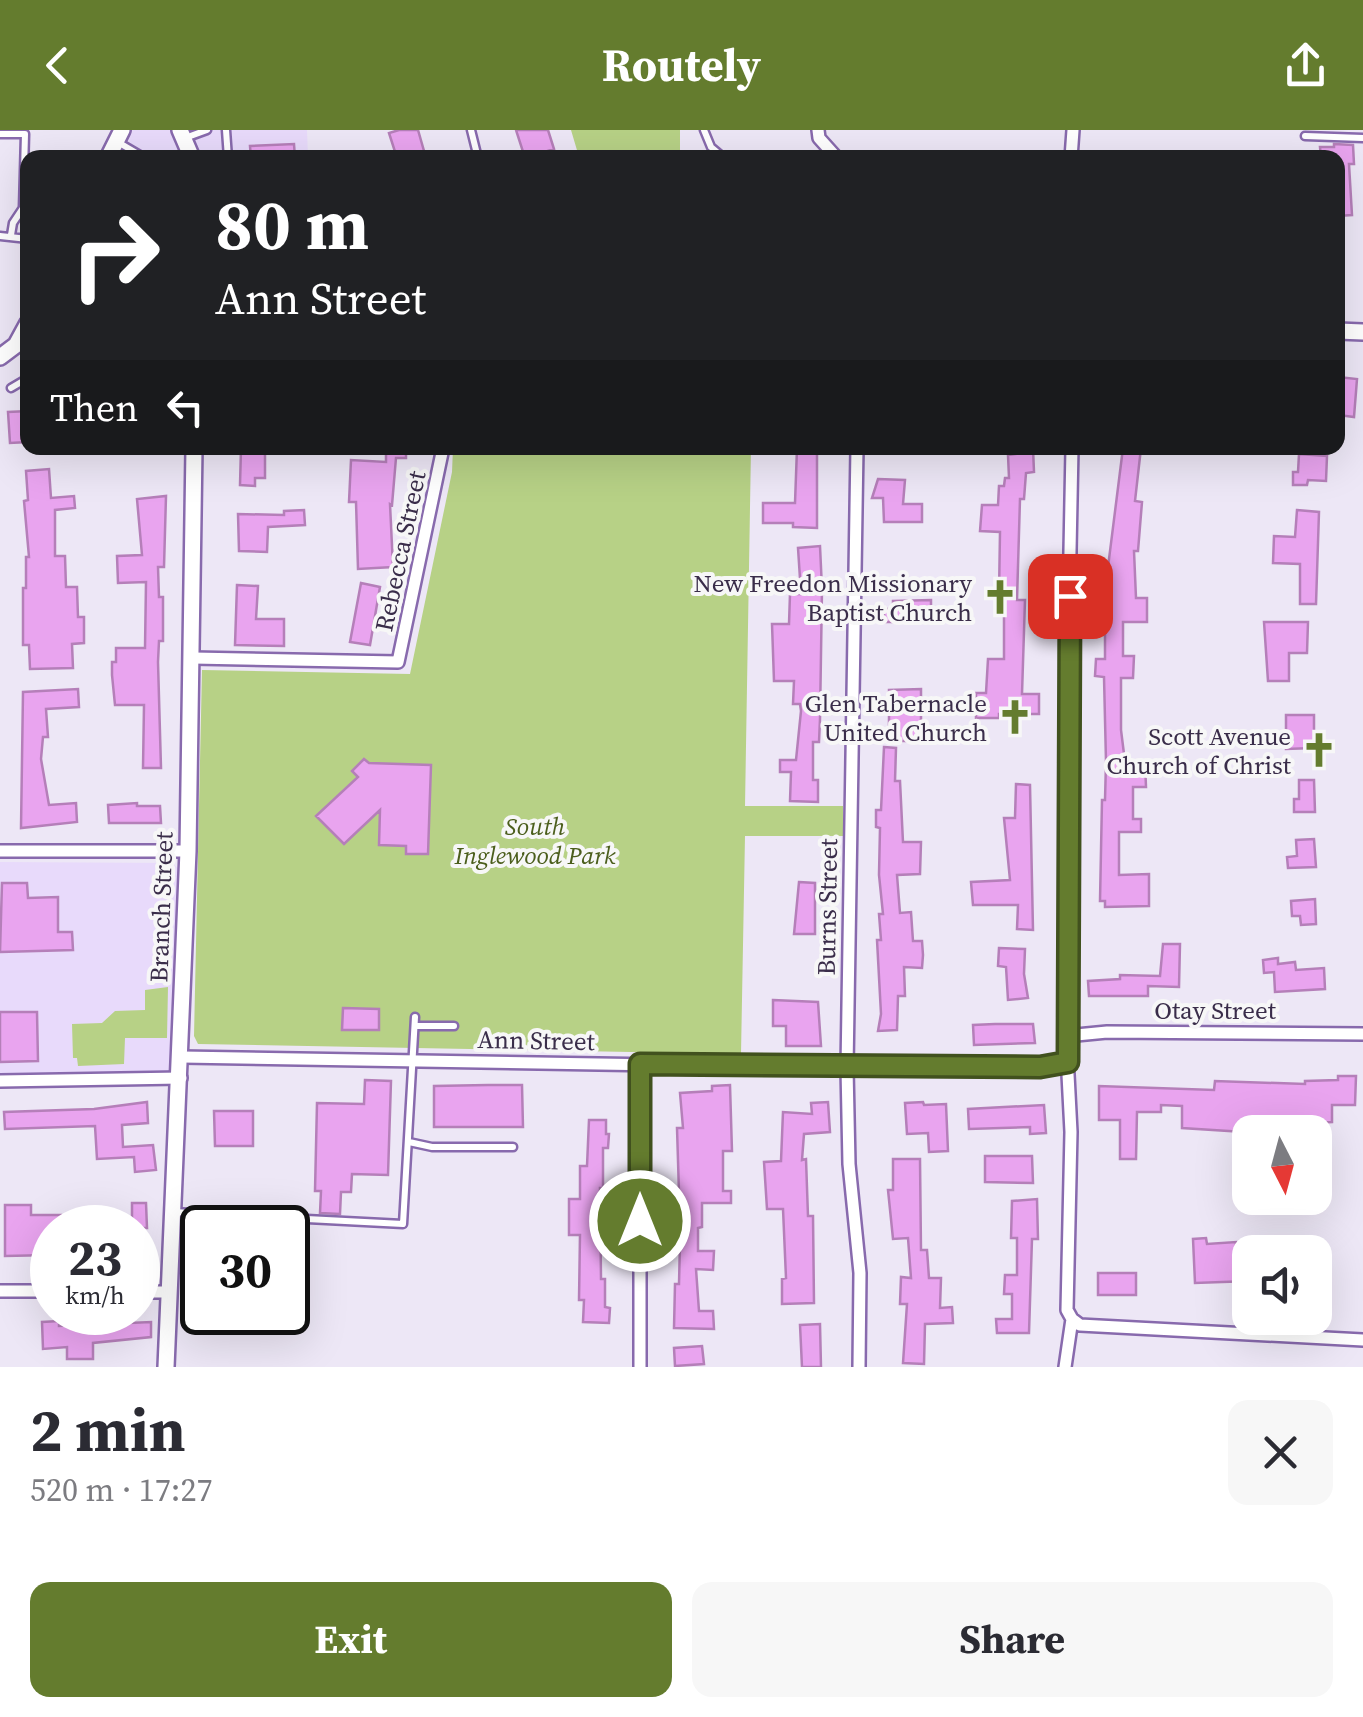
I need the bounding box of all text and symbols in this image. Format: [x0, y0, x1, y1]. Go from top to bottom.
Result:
text: Routely [602, 34, 761, 96]
icon: back [30, 38, 85, 93]
icon: share [1278, 38, 1333, 93]
text: 80 m [215, 176, 369, 272]
icon: right [50, 190, 180, 320]
text: Ann Street [215, 267, 426, 329]
icon: left [158, 380, 213, 435]
text: Then [50, 382, 138, 434]
street label: Rebecca Street [366, 467, 434, 634]
pin [1028, 554, 1113, 639]
place label: New Freedon Missionary Baptist Church [694, 566, 972, 629]
icon: arrive [1043, 569, 1098, 624]
church icon: New Freedon Missionary Baptist Church [981, 578, 1019, 616]
place label: Glen Tabernacle United Church [805, 686, 987, 749]
church icon: Glen Tabernacle United Church [996, 698, 1034, 736]
place label: Scott Avenue Church of Christ [1106, 719, 1292, 782]
church icon: Scott Avenue Church of Christ [1300, 731, 1338, 769]
park label: South Inglewood Park [453, 809, 616, 872]
street label: Branch Street [141, 830, 181, 983]
street label: Burns Street [809, 837, 845, 976]
street label: Otay Street [1154, 993, 1277, 1027]
street label: Ann Street [477, 1022, 596, 1058]
north arrow [1232, 1115, 1332, 1215]
map controls [1232, 1115, 1332, 1335]
position arrow [588, 1169, 692, 1273]
speed limit sign: 30 [180, 1205, 310, 1335]
text: 23 [68, 1223, 122, 1292]
button: sound [1232, 1235, 1332, 1335]
text: km/h [65, 1278, 125, 1312]
text: 2 min [30, 1389, 186, 1471]
button: close [1228, 1400, 1333, 1505]
text: 520 m · 17:27 [30, 1468, 212, 1512]
button: Exit [30, 1582, 672, 1697]
button: Share [692, 1582, 1333, 1697]

